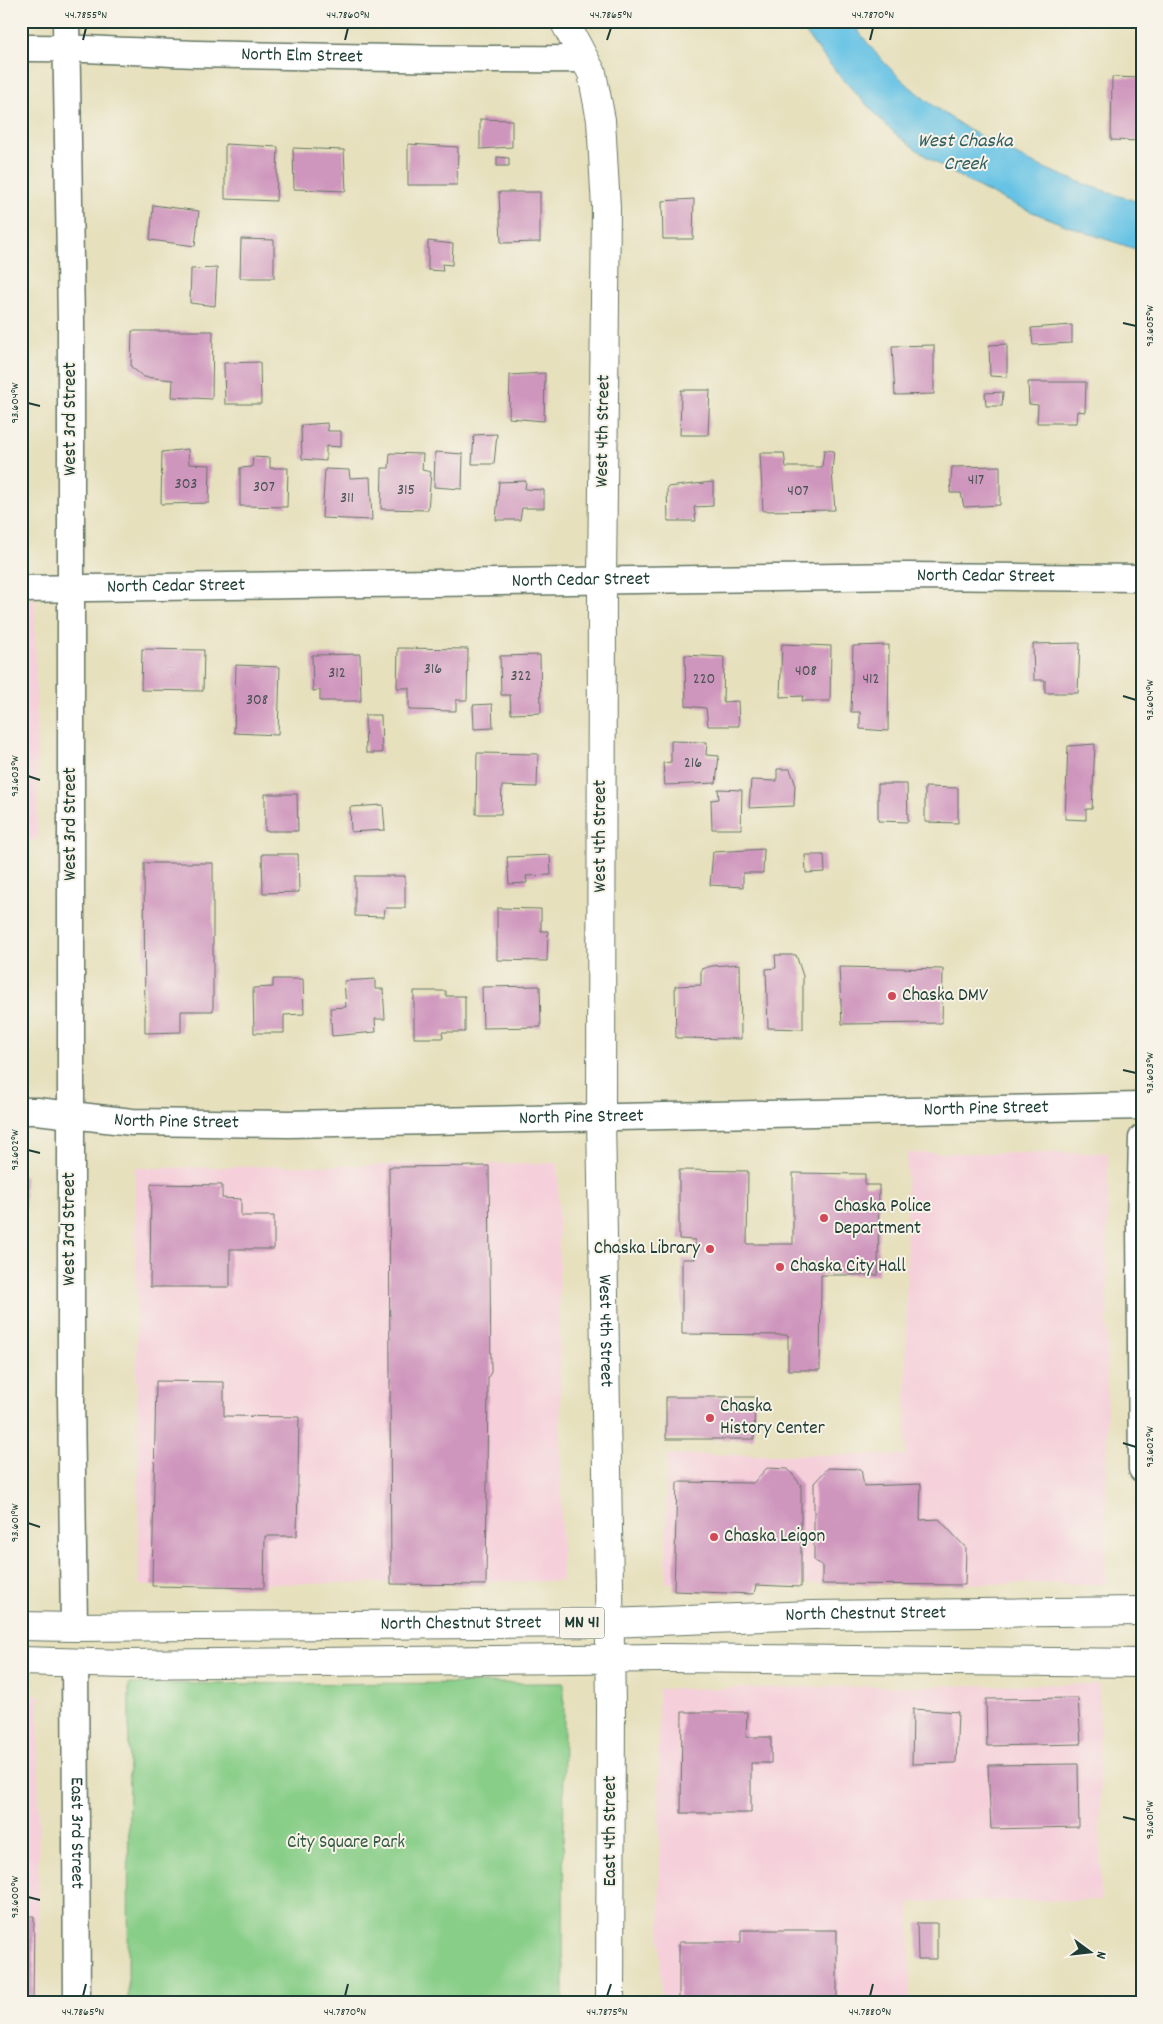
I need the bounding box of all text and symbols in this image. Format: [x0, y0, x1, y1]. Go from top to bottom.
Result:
text: 44.7855°N [65, 7, 107, 24]
text: 44.7860°N [326, 7, 370, 24]
text: 44.7865°N [590, 7, 632, 24]
text: 44.7870°N [852, 7, 894, 24]
street label: North Elm Street [241, 42, 363, 71]
water label: West Chaska Creek [917, 128, 1014, 179]
text: 93.605°W [1142, 305, 1159, 347]
street label: West 3rd Street [58, 362, 85, 476]
street label: West 4th Street [590, 374, 618, 488]
text: 93.604°W [7, 382, 24, 423]
house number: 417 [968, 469, 984, 492]
house number: 303 [175, 473, 197, 496]
house number: 307 [253, 476, 275, 499]
house number: 315 [397, 479, 415, 502]
house number: 407 [787, 480, 809, 503]
house number: 311 [340, 487, 354, 510]
street label: North Cedar Street [917, 563, 1055, 591]
street label: North Cedar Street [512, 566, 650, 595]
street label: North Cedar Street [107, 572, 245, 601]
house number: 316 [424, 658, 442, 681]
house number: 408 [795, 660, 817, 683]
house number: 312 [328, 662, 346, 685]
house number: 322 [510, 665, 532, 688]
house number: 220 [693, 668, 715, 691]
house number: 412 [862, 668, 880, 691]
text: 93.604°W [1142, 679, 1159, 720]
house number: 308 [246, 689, 268, 712]
house number: 216 [684, 752, 702, 775]
text: 93.603°W [7, 755, 24, 797]
street label: West 3rd Street [58, 767, 85, 881]
street label: West 4th Street [588, 780, 615, 892]
place label: Chaska DMV [902, 983, 988, 1010]
marker: Chaska DMV [886, 990, 898, 1002]
text: 93.603°W [1142, 1052, 1159, 1094]
street label: North Pine Street [923, 1094, 1049, 1124]
street label: North Pine Street [519, 1103, 644, 1133]
street label: North Pine Street [112, 1107, 239, 1137]
text: 93.602°W [7, 1129, 24, 1171]
street label: West 3rd Street [57, 1172, 84, 1286]
place label: Chaska Police Department [834, 1194, 931, 1243]
marker: Chaska Police Department [818, 1212, 830, 1224]
place label: Chaska Library [594, 1236, 700, 1263]
marker: Chaska Library [704, 1243, 716, 1255]
place label: Chaska City Hall [790, 1254, 906, 1281]
marker: Chaska City Hall [774, 1261, 786, 1273]
street label: West 4th Street [590, 1274, 619, 1388]
place label: Chaska History Center [720, 1394, 825, 1443]
marker: Chaska History Center [704, 1412, 716, 1424]
text: 93.602°W [1142, 1426, 1159, 1468]
text: 93.601°W [7, 1504, 24, 1542]
place label: Chaska Leigon [724, 1524, 825, 1551]
marker: Chaska Leigon [708, 1531, 720, 1543]
street label: North Chestnut Street [785, 1600, 947, 1630]
road number: MN 41 [560, 1608, 604, 1639]
street label: North Chestnut Street [380, 1610, 542, 1638]
street label: East 4th Street [598, 1775, 625, 1887]
street label: East 3rd Street [62, 1777, 90, 1889]
text: 93.601°W [1142, 1801, 1159, 1839]
park label: City Square Park [287, 1830, 405, 1857]
text: 93.600°W [7, 1876, 24, 1918]
north arrow [1066, 1926, 1116, 1976]
text: N [1090, 1949, 1111, 1961]
text: 44.7865°N [62, 2004, 104, 2021]
text: 44.7870°N [324, 2004, 366, 2021]
text: 44.7875°N [586, 2004, 628, 2021]
text: 44.7880°N [849, 2004, 891, 2021]

